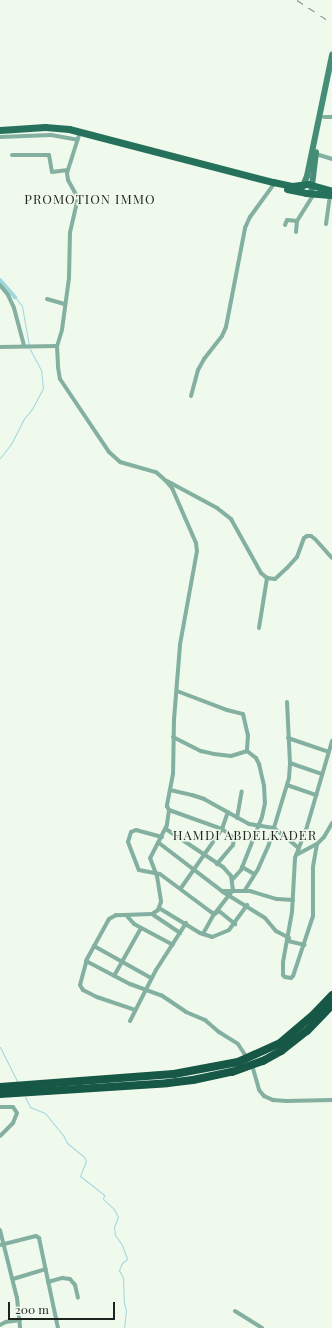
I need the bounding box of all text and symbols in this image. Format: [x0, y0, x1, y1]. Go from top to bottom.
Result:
district label: PROMOTION IMMO [24, 191, 156, 207]
district label: HAMDI ABDELKADER [173, 827, 317, 843]
scale bar [10, 1294, 117, 1320]
text: 200 m [15, 1301, 49, 1317]

